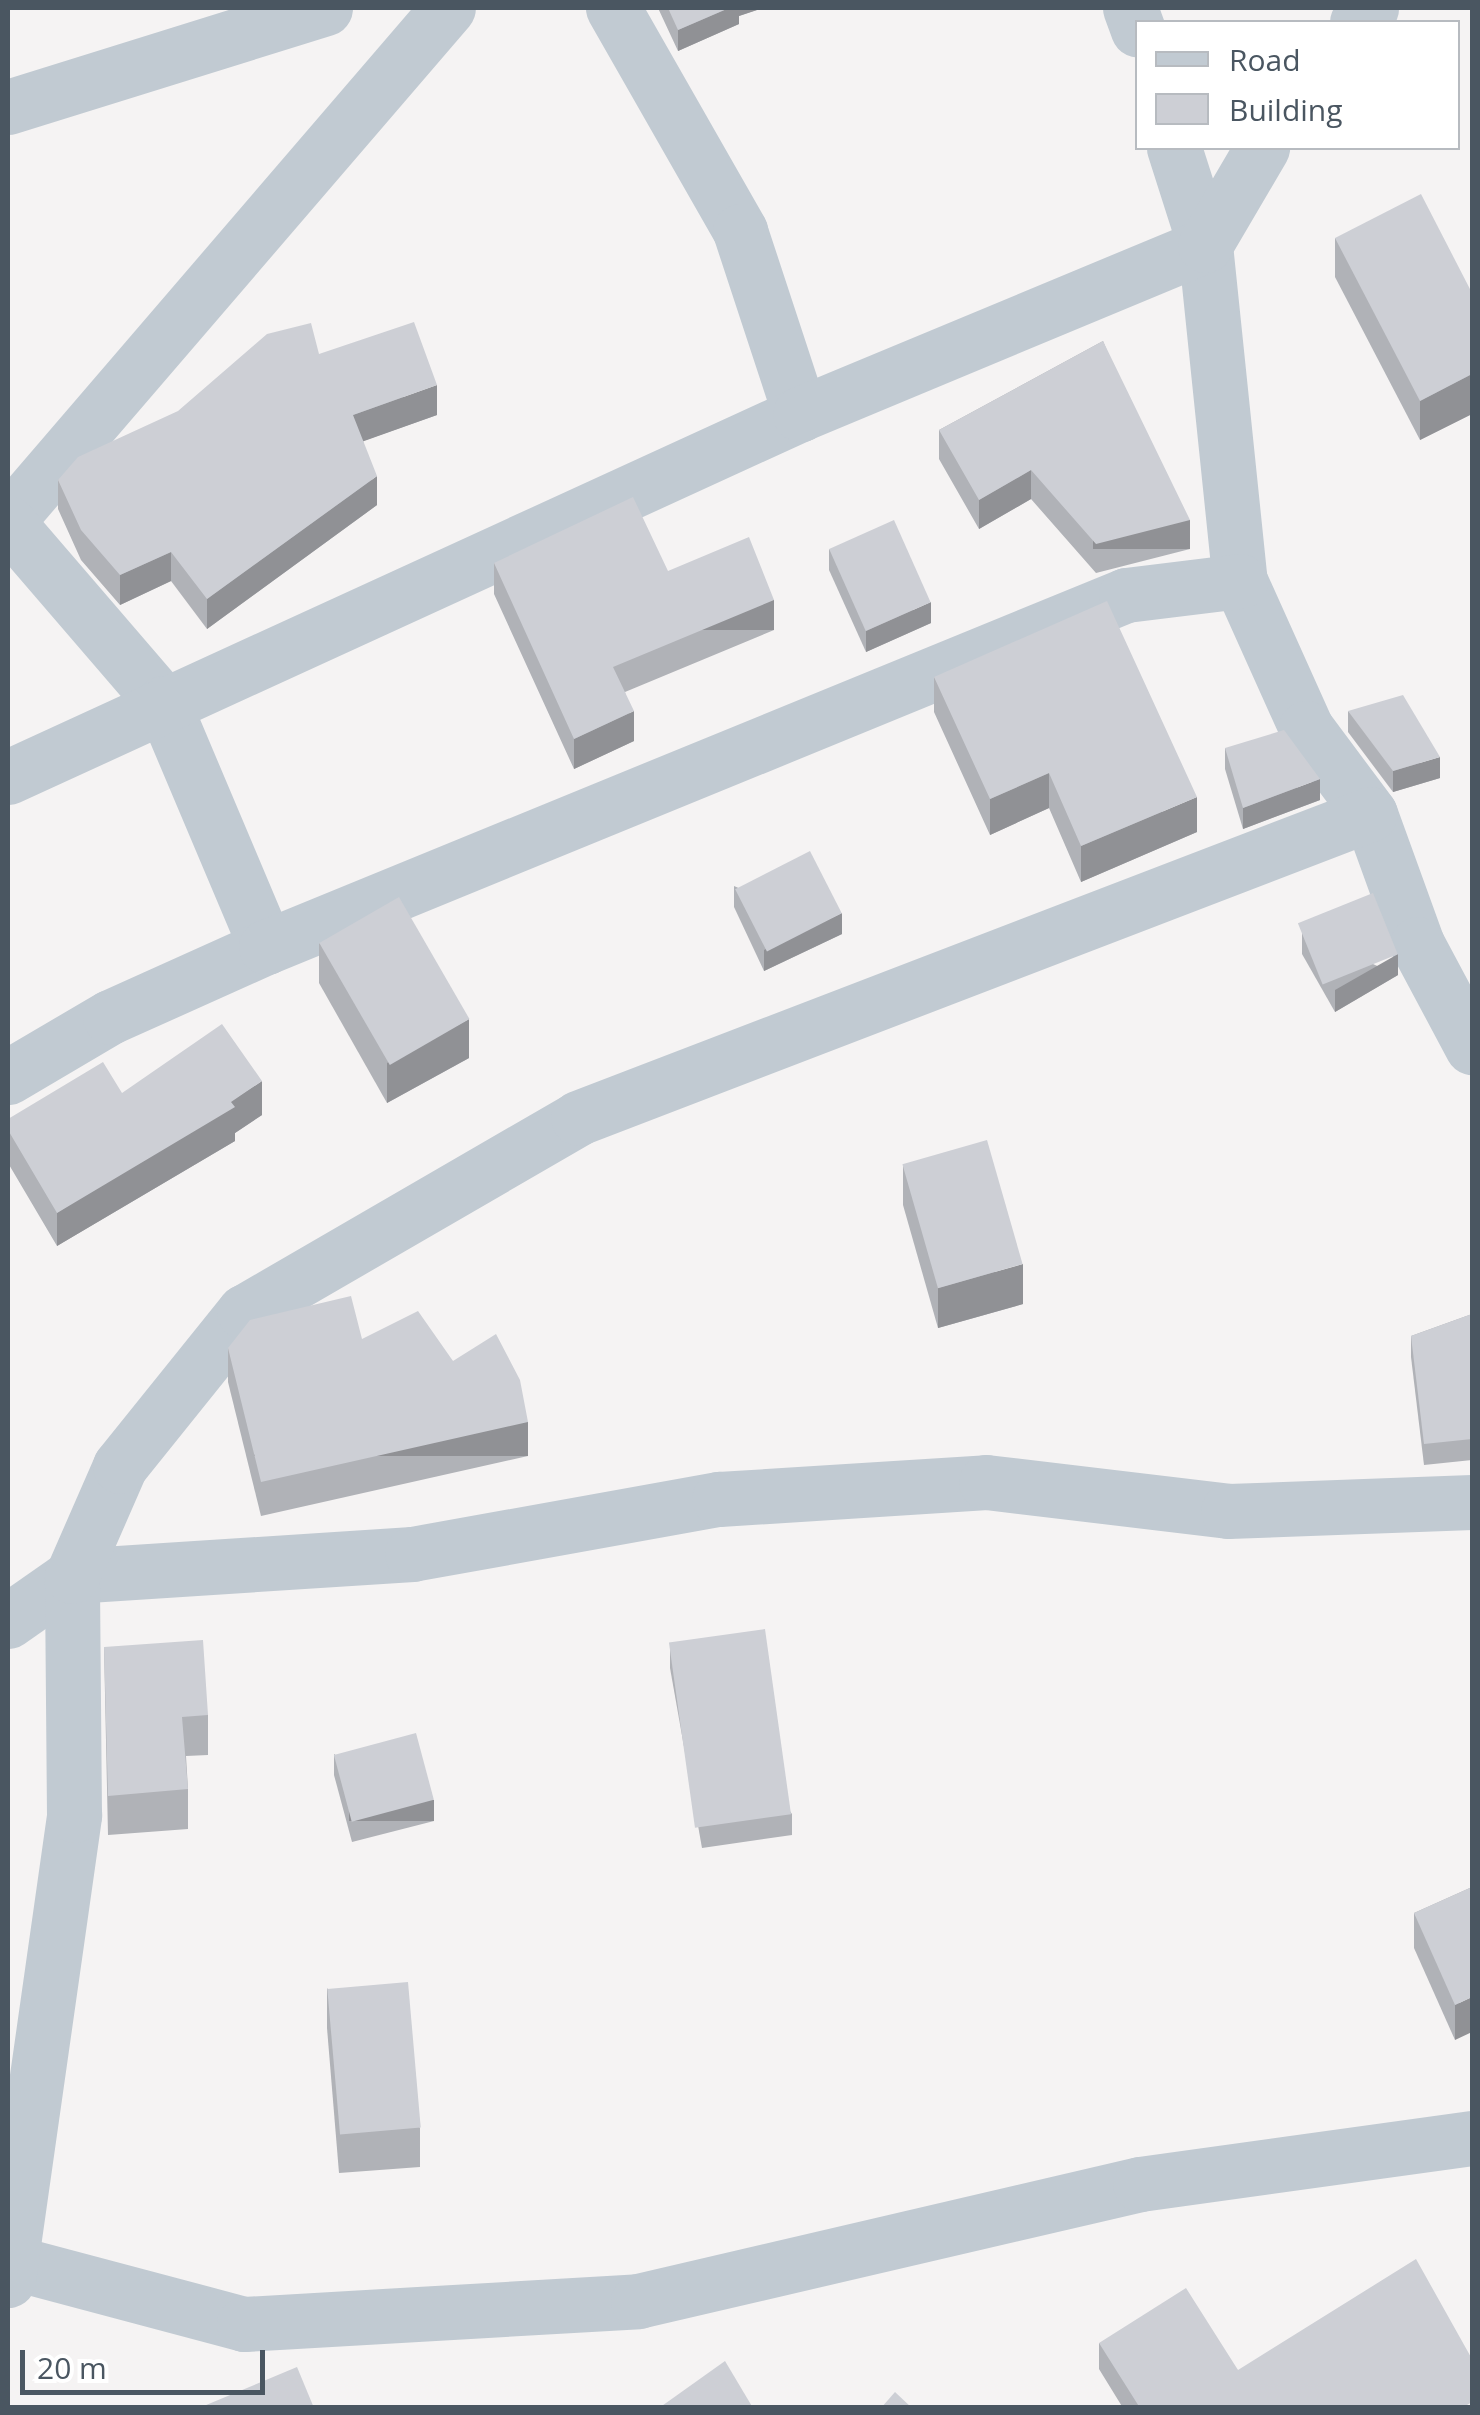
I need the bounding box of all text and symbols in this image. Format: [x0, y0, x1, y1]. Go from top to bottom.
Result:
legend [1135, 20, 1460, 150]
text: Road [1229, 39, 1301, 80]
text: Building [1229, 89, 1343, 130]
scale bar [25, 2330, 270, 2392]
text: 20 m [37, 2347, 107, 2388]

